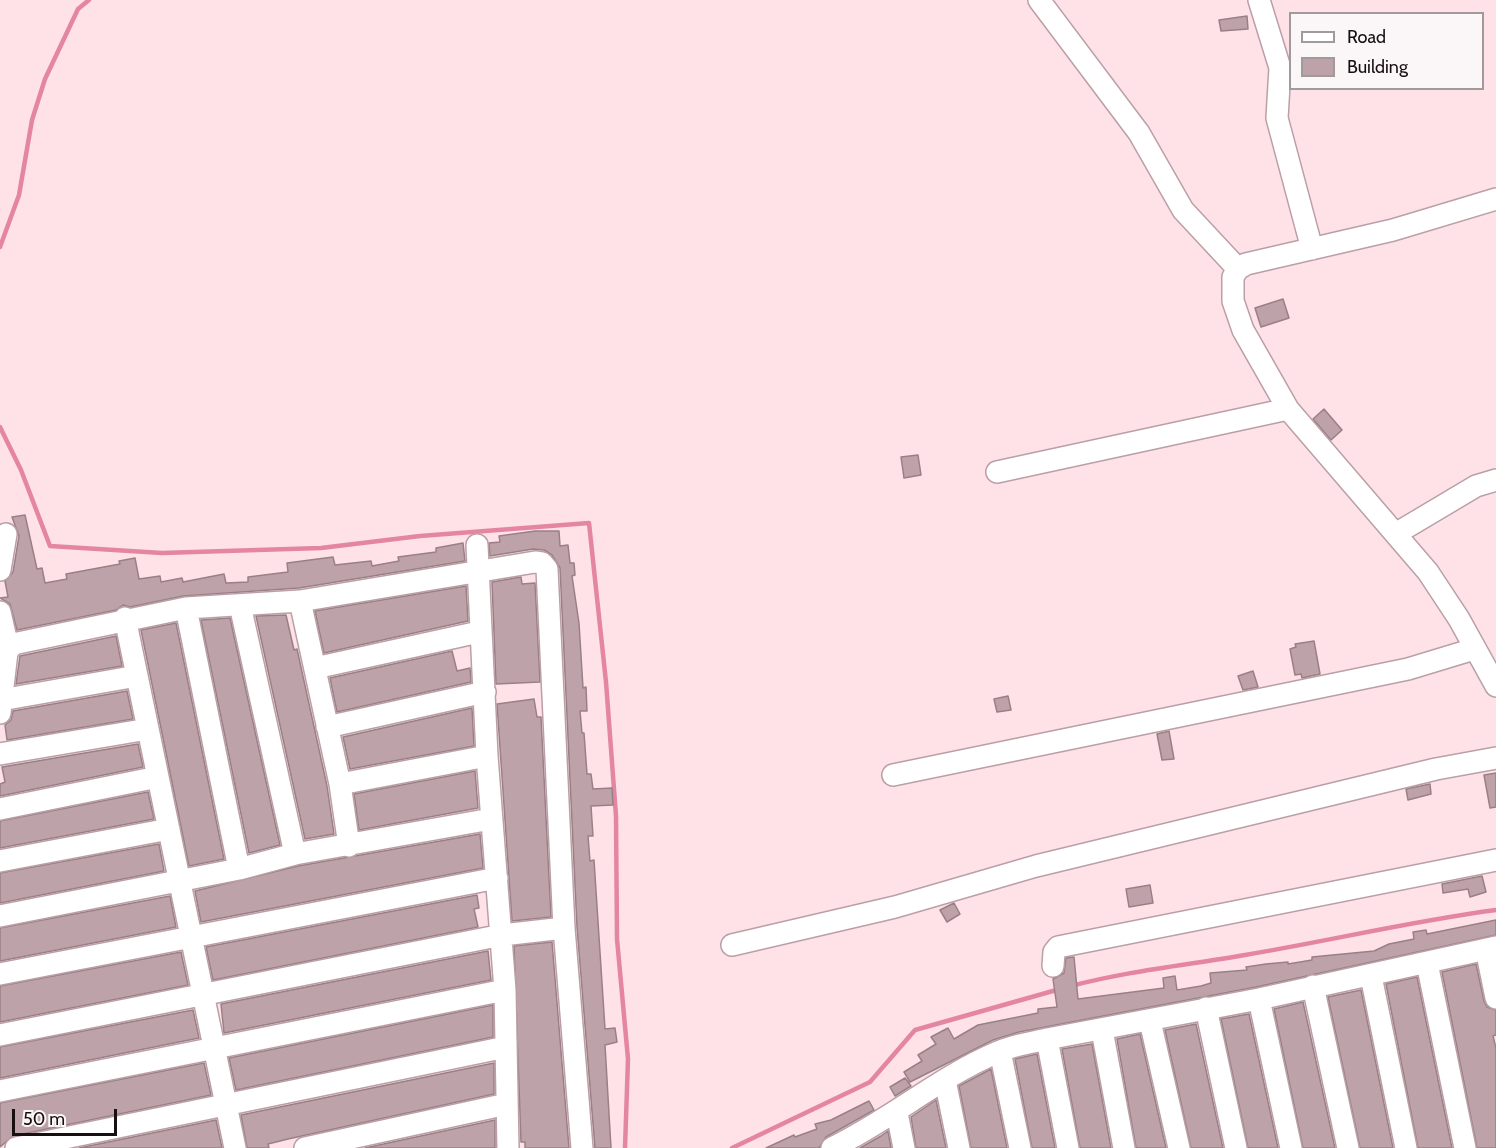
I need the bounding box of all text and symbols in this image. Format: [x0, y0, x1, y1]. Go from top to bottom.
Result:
legend [1289, 12, 1484, 90]
text: Road [1347, 26, 1386, 48]
text: Building [1347, 56, 1408, 78]
scale bar [15, 1097, 120, 1135]
text: 50 m [23, 1108, 65, 1130]

